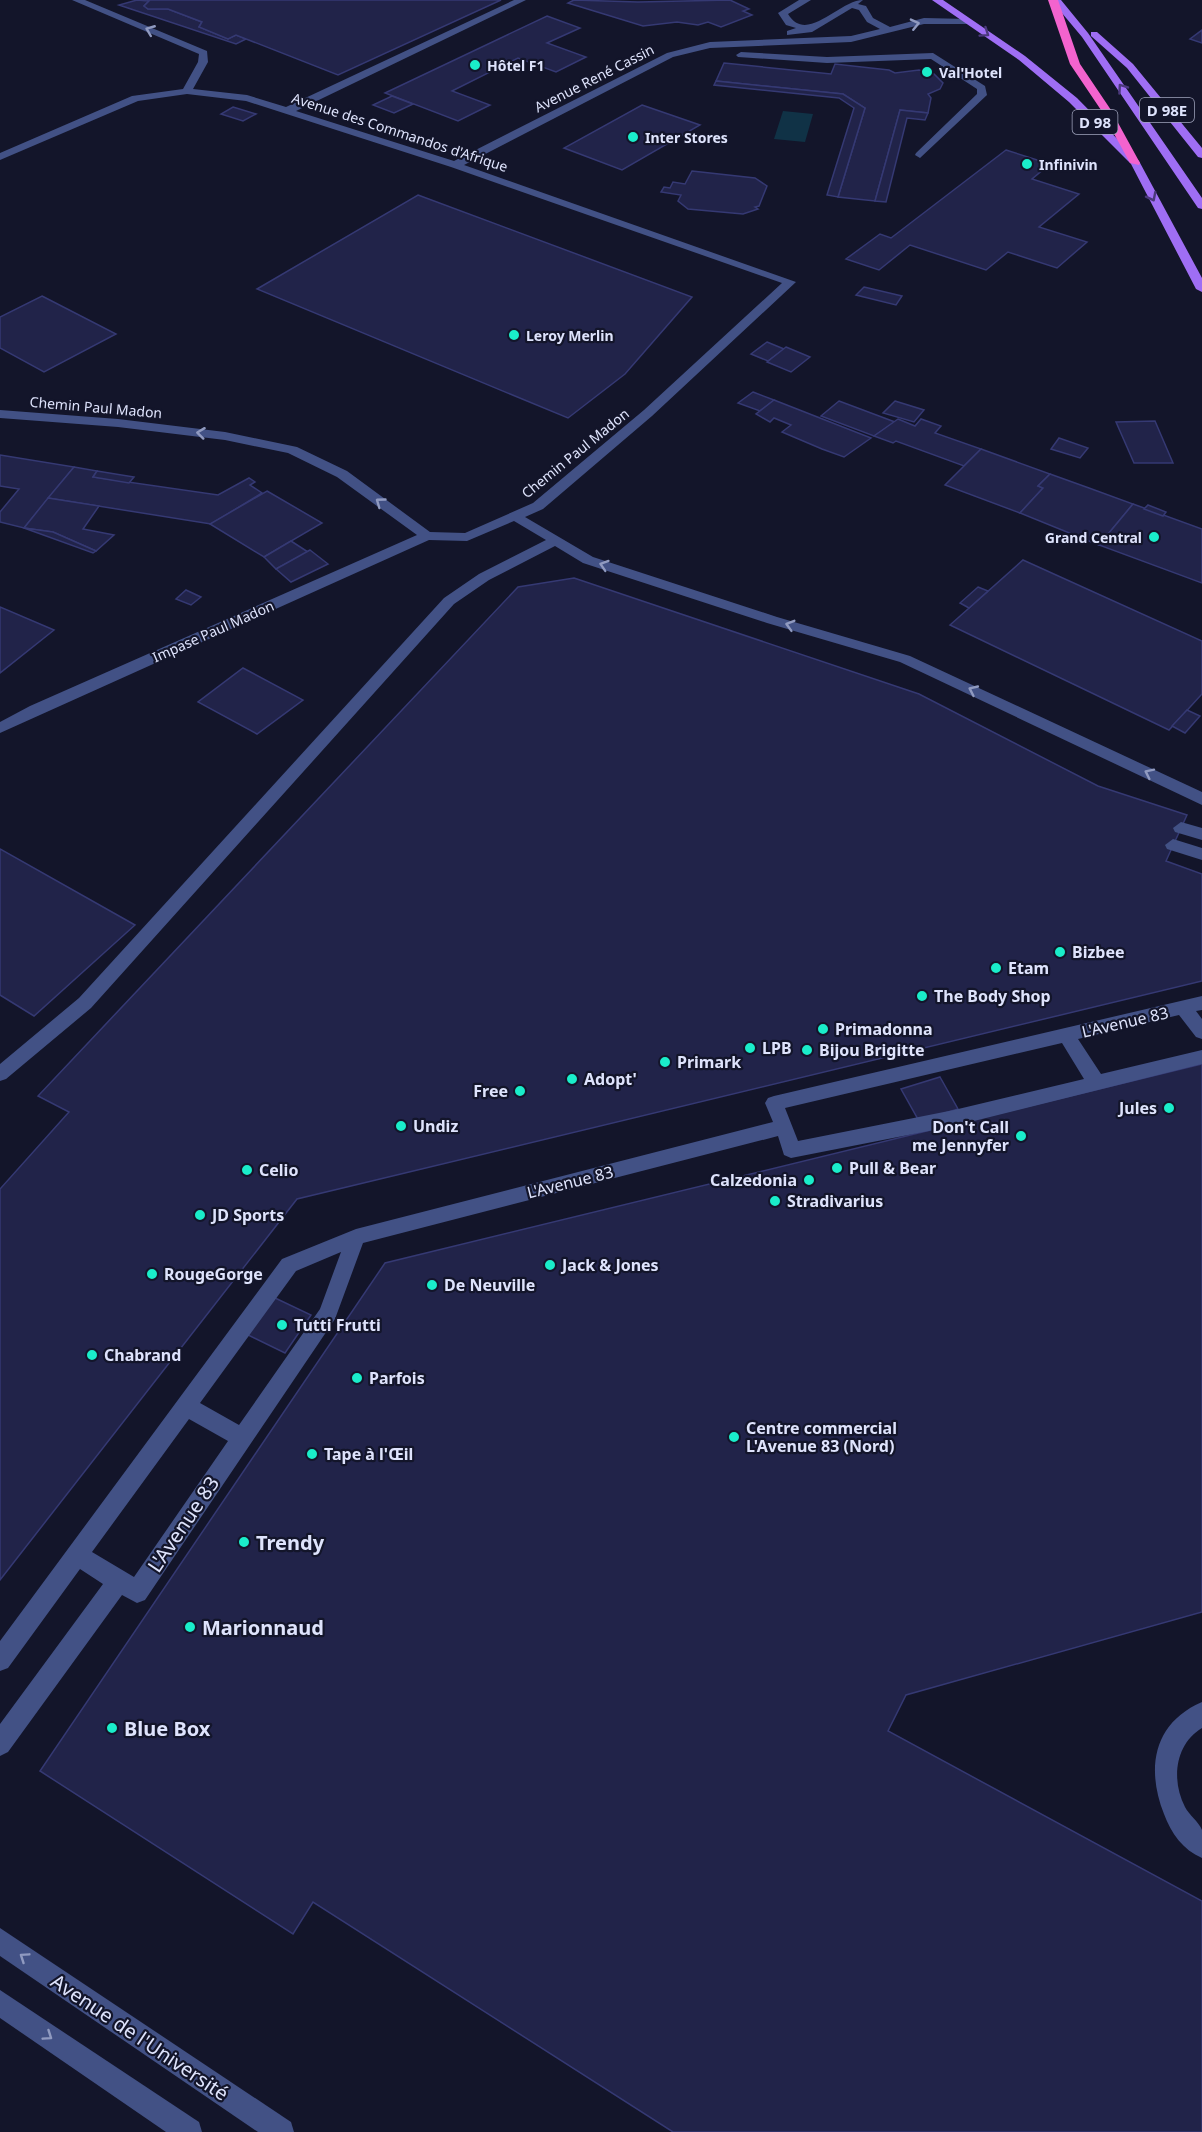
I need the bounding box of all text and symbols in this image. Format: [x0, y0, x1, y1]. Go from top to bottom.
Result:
one-way arrow [909, 18, 919, 31]
one-way arrow [146, 25, 157, 37]
one-way arrow [979, 26, 989, 38]
street label: Avenue René Cassin [531, 40, 657, 116]
place label: Hôtel F1 [487, 56, 544, 75]
marker: Hôtel F1 [468, 58, 482, 72]
place label: Val'Hotel [939, 63, 1002, 82]
marker: Val'Hotel [920, 65, 934, 79]
one-way arrow [1118, 83, 1129, 94]
street label: Avenue des Commandos d'Afrique [290, 88, 511, 176]
road number: D 98E [1140, 98, 1194, 122]
road number: D 98 [1072, 110, 1118, 134]
place label: Inter Stores [645, 128, 728, 147]
marker: Inter Stores [626, 130, 640, 144]
place label: Infinivin [1039, 155, 1098, 174]
marker: Infinivin [1020, 157, 1034, 171]
one-way arrow [1144, 191, 1156, 202]
place label: Leroy Merlin [526, 326, 614, 345]
marker: Leroy Merlin [507, 328, 521, 342]
street label: Chemin Paul Madon [29, 392, 163, 422]
street label: Chemin Paul Madon [517, 404, 633, 502]
one-way arrow [197, 427, 206, 439]
one-way arrow [376, 498, 387, 509]
place label: Grand Central [1045, 528, 1142, 547]
marker: Grand Central [1147, 530, 1161, 544]
one-way arrow [599, 560, 610, 572]
street label: Impase Paul Madon [149, 596, 277, 666]
one-way arrow [785, 620, 796, 632]
one-way arrow [968, 686, 979, 698]
one-way arrow [1145, 769, 1156, 781]
place label: Bizbee [1072, 941, 1125, 963]
marker: Bizbee [1053, 945, 1067, 959]
place label: Etam [1008, 957, 1049, 979]
marker: Etam [989, 961, 1003, 975]
place label: The Body Shop [934, 985, 1051, 1007]
marker: The Body Shop [915, 989, 929, 1003]
street label: L'Avenue 83 [1080, 1001, 1170, 1043]
place label: Primadonna [835, 1018, 933, 1040]
marker: Primadonna [816, 1022, 830, 1036]
place label: LPB [762, 1037, 792, 1059]
place label: Bijou Brigitte [819, 1039, 925, 1061]
marker: LPB [743, 1041, 757, 1055]
marker: Bijou Brigitte [800, 1043, 814, 1057]
place label: Primark [677, 1051, 741, 1073]
marker: Primark [658, 1055, 672, 1069]
place label: Adopt' [584, 1068, 637, 1090]
marker: Adopt' [565, 1072, 579, 1086]
place label: Free [473, 1080, 508, 1102]
marker: Free [513, 1084, 527, 1098]
place label: Jules [1117, 1097, 1157, 1119]
marker: Jules [1162, 1101, 1176, 1115]
place label: Undiz [413, 1115, 458, 1137]
place label: Don't Call me Jennyfer [912, 1116, 1009, 1156]
marker: Undiz [394, 1119, 408, 1133]
marker: Don't Call me Jennyfer [1014, 1129, 1028, 1143]
place label: Pull & Bear [849, 1157, 936, 1179]
place label: Celio [259, 1159, 298, 1181]
street label: L'Avenue 83 [525, 1161, 615, 1203]
marker: Pull & Bear [830, 1161, 844, 1175]
marker: Celio [240, 1163, 254, 1177]
place label: Calzedonia [710, 1169, 797, 1191]
marker: Calzedonia [802, 1173, 816, 1187]
place label: Stradivarius [787, 1190, 883, 1212]
marker: Stradivarius [768, 1194, 782, 1208]
place label: JD Sports [210, 1204, 284, 1226]
marker: JD Sports [193, 1208, 207, 1222]
place label: Jack & Jones [560, 1254, 659, 1276]
marker: Jack & Jones [543, 1258, 557, 1272]
place label: RougeGorge [164, 1263, 263, 1285]
marker: RougeGorge [145, 1267, 159, 1281]
place label: De Neuville [444, 1274, 535, 1296]
marker: De Neuville [425, 1278, 439, 1292]
place label: Tutti Frutti [294, 1314, 381, 1336]
marker: Tutti Frutti [275, 1318, 289, 1332]
place label: Chabrand [104, 1344, 181, 1366]
marker: Chabrand [85, 1348, 99, 1362]
place label: Parfois [369, 1367, 425, 1389]
marker: Parfois [350, 1371, 364, 1385]
place label: Centre commercial L'Avenue 83 (Nord) [746, 1417, 897, 1457]
marker: Centre commercial L'Avenue 83 (Nord) [727, 1430, 741, 1444]
place label: Tape à l'Œil [324, 1443, 413, 1465]
marker: Tape à l'Œil [305, 1447, 319, 1461]
street label: L'Avenue 83 [141, 1471, 225, 1577]
place label: Trendy [256, 1529, 325, 1556]
marker: Trendy [237, 1535, 251, 1549]
place label: Marionnaud [202, 1614, 324, 1641]
marker: Marionnaud [183, 1620, 197, 1634]
place label: Blue Box [124, 1715, 211, 1742]
marker: Blue Box [105, 1721, 119, 1735]
one-way arrow [20, 1953, 31, 1964]
street label: Avenue de l'Université [46, 1967, 234, 2107]
one-way arrow [42, 2029, 53, 2040]

